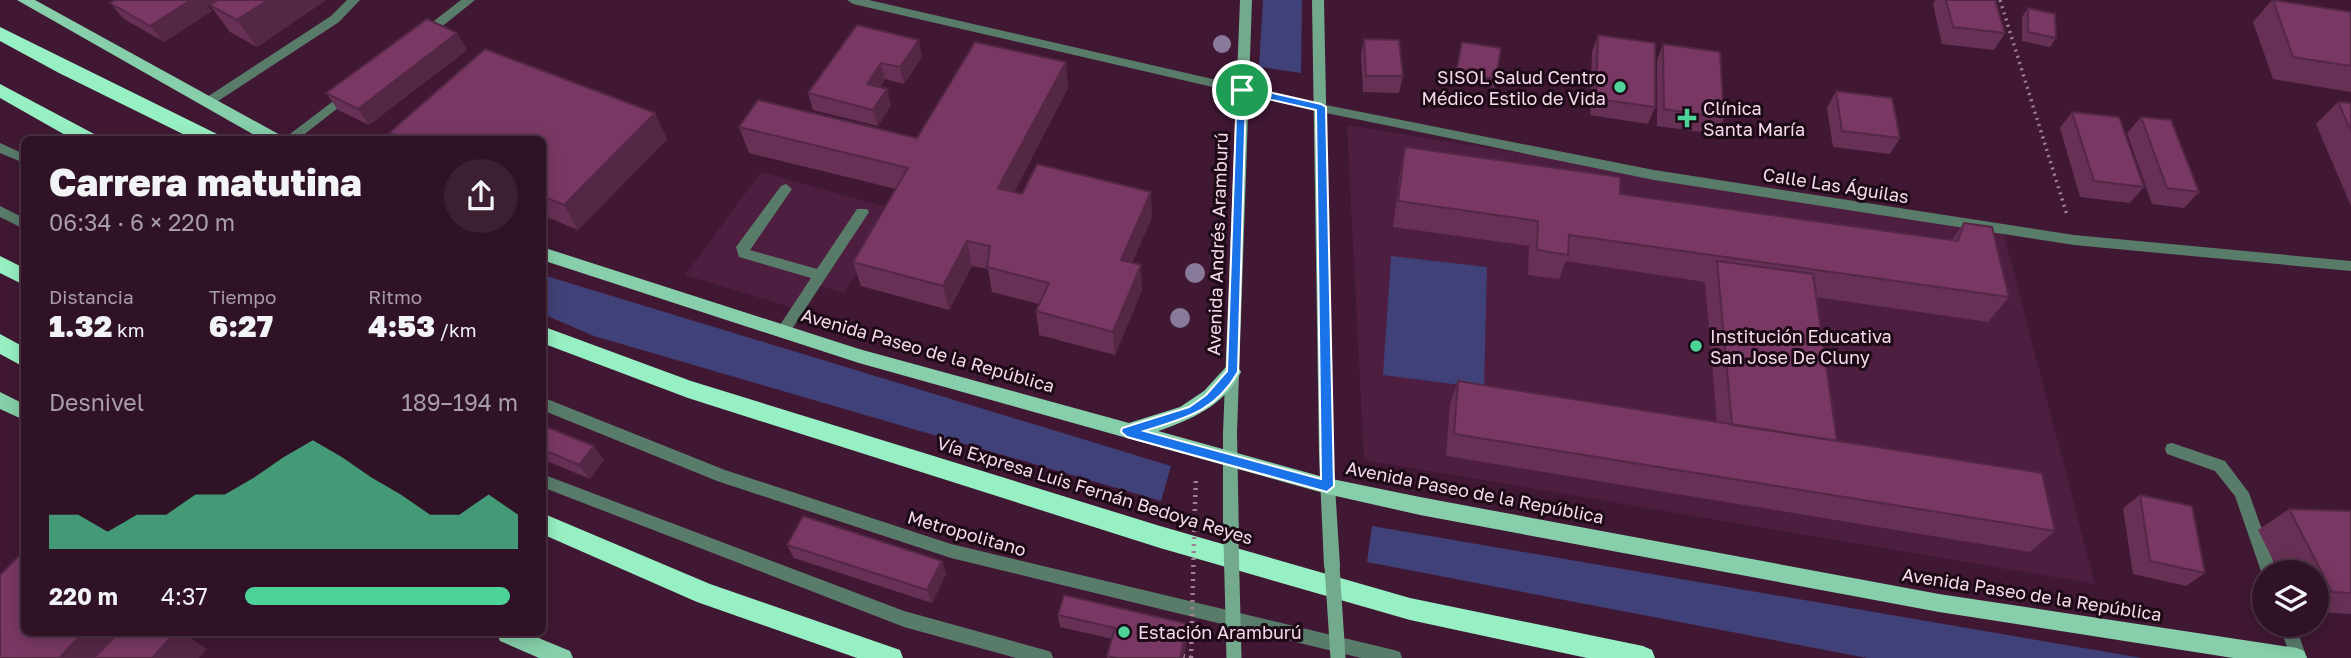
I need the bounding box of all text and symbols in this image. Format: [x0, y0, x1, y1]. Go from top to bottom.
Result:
pin [1212, 60, 1272, 120]
place label: SISOL Salud Centro Médico Estilo de Vida [1422, 66, 1606, 109]
icon: arrive [1223, 71, 1261, 109]
marker: SISOL Salud Centro Médico Estilo de Vida [1612, 79, 1628, 95]
place label: Clínica Santa María [1703, 97, 1805, 140]
marker: Clínica Santa María [1677, 108, 1697, 128]
street label: Avenida Andrés Aramburú [1202, 132, 1232, 356]
text: Carrera matutina [49, 159, 362, 204]
button: share [444, 159, 518, 233]
street label: Calle Las Águilas [1761, 163, 1911, 207]
text: 06:34 · 6 × 220 m [49, 208, 235, 236]
text: Distancia [49, 285, 134, 308]
text: Tiempo [209, 285, 276, 308]
text: Ritmo [368, 285, 422, 308]
street label: Avenida Paseo de la República [799, 303, 1057, 397]
text: 1.32 [49, 308, 112, 344]
text: 6:27 [209, 308, 273, 344]
text: 4:53 [368, 308, 435, 344]
text: km [112, 318, 145, 341]
text: /km [435, 318, 477, 341]
place label: Institución Educativa San Jose De Cluny [1710, 325, 1892, 368]
marker: Institución Educativa San Jose De Cluny [1688, 338, 1704, 354]
text: Desnivel [49, 388, 144, 416]
text: 189–194 m [402, 388, 518, 416]
street label: Vía Expresa Luis Fernán Bedoya Reyes [934, 431, 1256, 549]
street label: Avenida Paseo de la República [1344, 456, 1606, 528]
street label: Metropolitano [905, 506, 1029, 560]
map controls [2252, 560, 2329, 637]
button: layers [2252, 560, 2329, 637]
street label: Avenida Paseo de la República [1901, 563, 2163, 625]
text: 220 m [49, 582, 118, 610]
text: 4:37 [161, 582, 208, 610]
place label: Estación Aramburú [1138, 621, 1302, 643]
marker: Estación Aramburú [1116, 624, 1132, 640]

